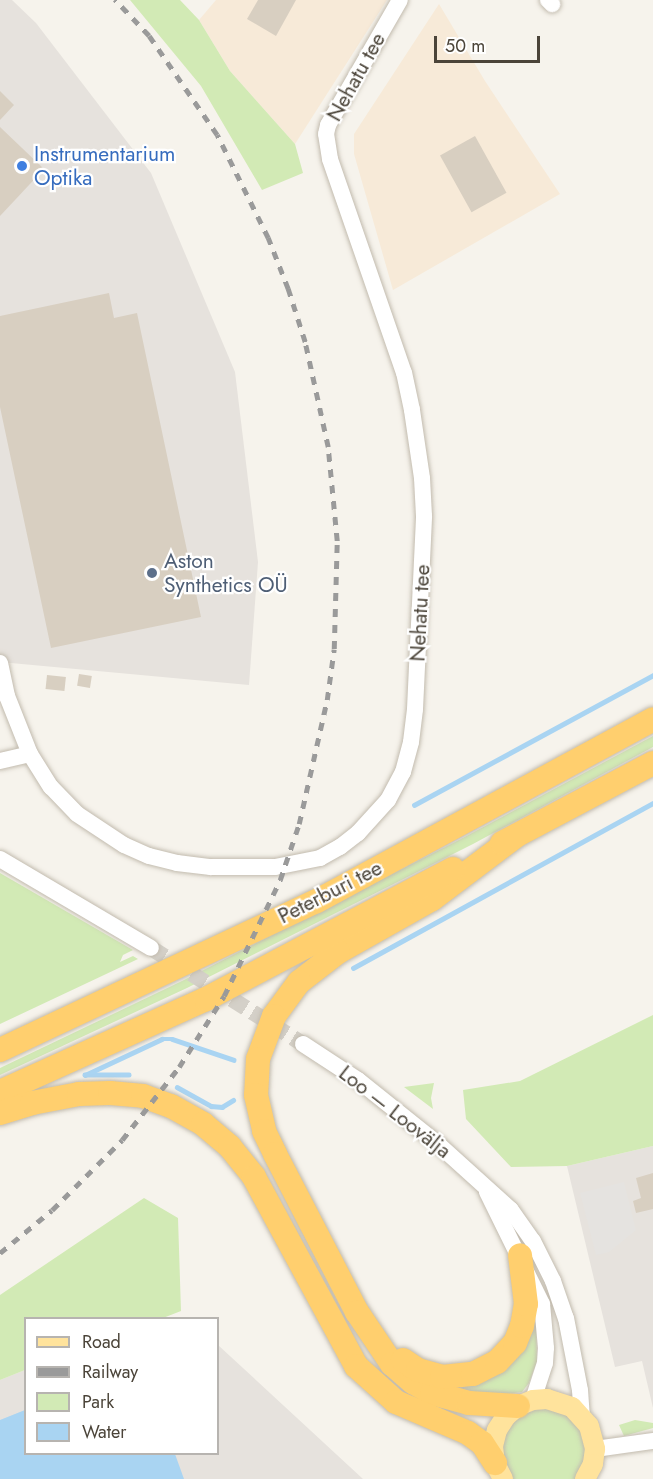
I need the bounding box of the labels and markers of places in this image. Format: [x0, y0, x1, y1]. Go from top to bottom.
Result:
place label: Instrumentarium Optika [34, 141, 175, 191]
marker: Instrumentarium Optika [15, 159, 29, 173]
place label: Aston Synthetics OÜ [164, 548, 288, 598]
marker: Aston Synthetics OÜ [145, 566, 159, 580]

